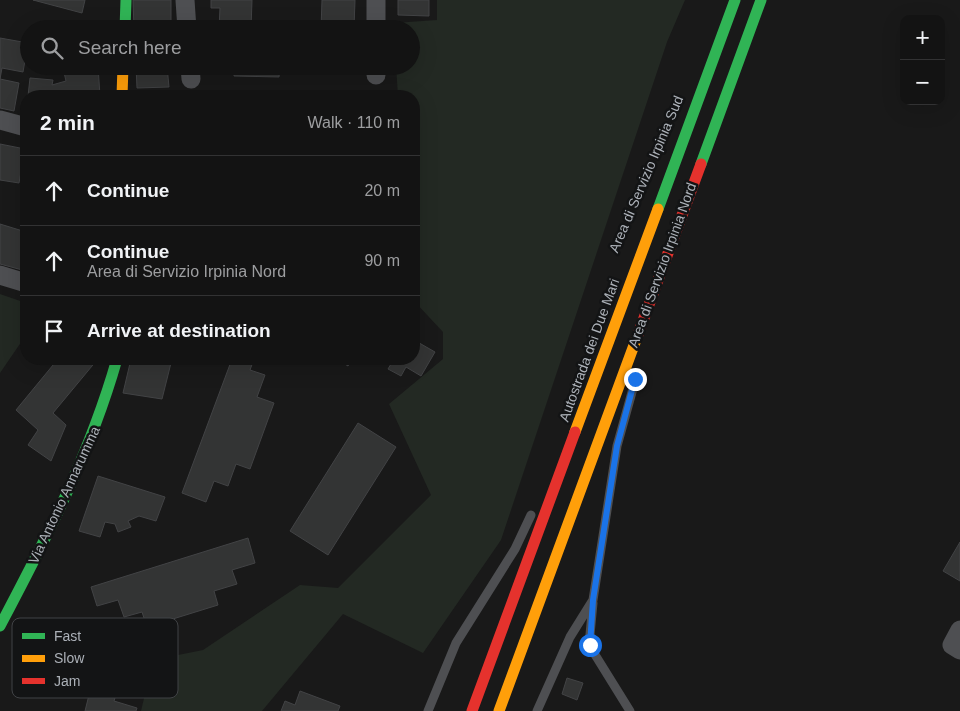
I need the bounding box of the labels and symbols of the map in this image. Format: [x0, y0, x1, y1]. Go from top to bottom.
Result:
street label: Area di Servizio Irpinia Sud [606, 93, 686, 255]
street label: Area di Servizio Irpinia Nord [625, 180, 699, 350]
street label: Autostrada dei Due Mari [556, 276, 622, 424]
route end [624, 368, 647, 391]
street label: Via Antonio Annarumma [25, 423, 103, 566]
legend [12, 618, 178, 698]
text: Fast [54, 628, 81, 644]
route start [579, 634, 602, 657]
text: Slow [54, 650, 85, 666]
text: Jam [54, 673, 80, 689]

